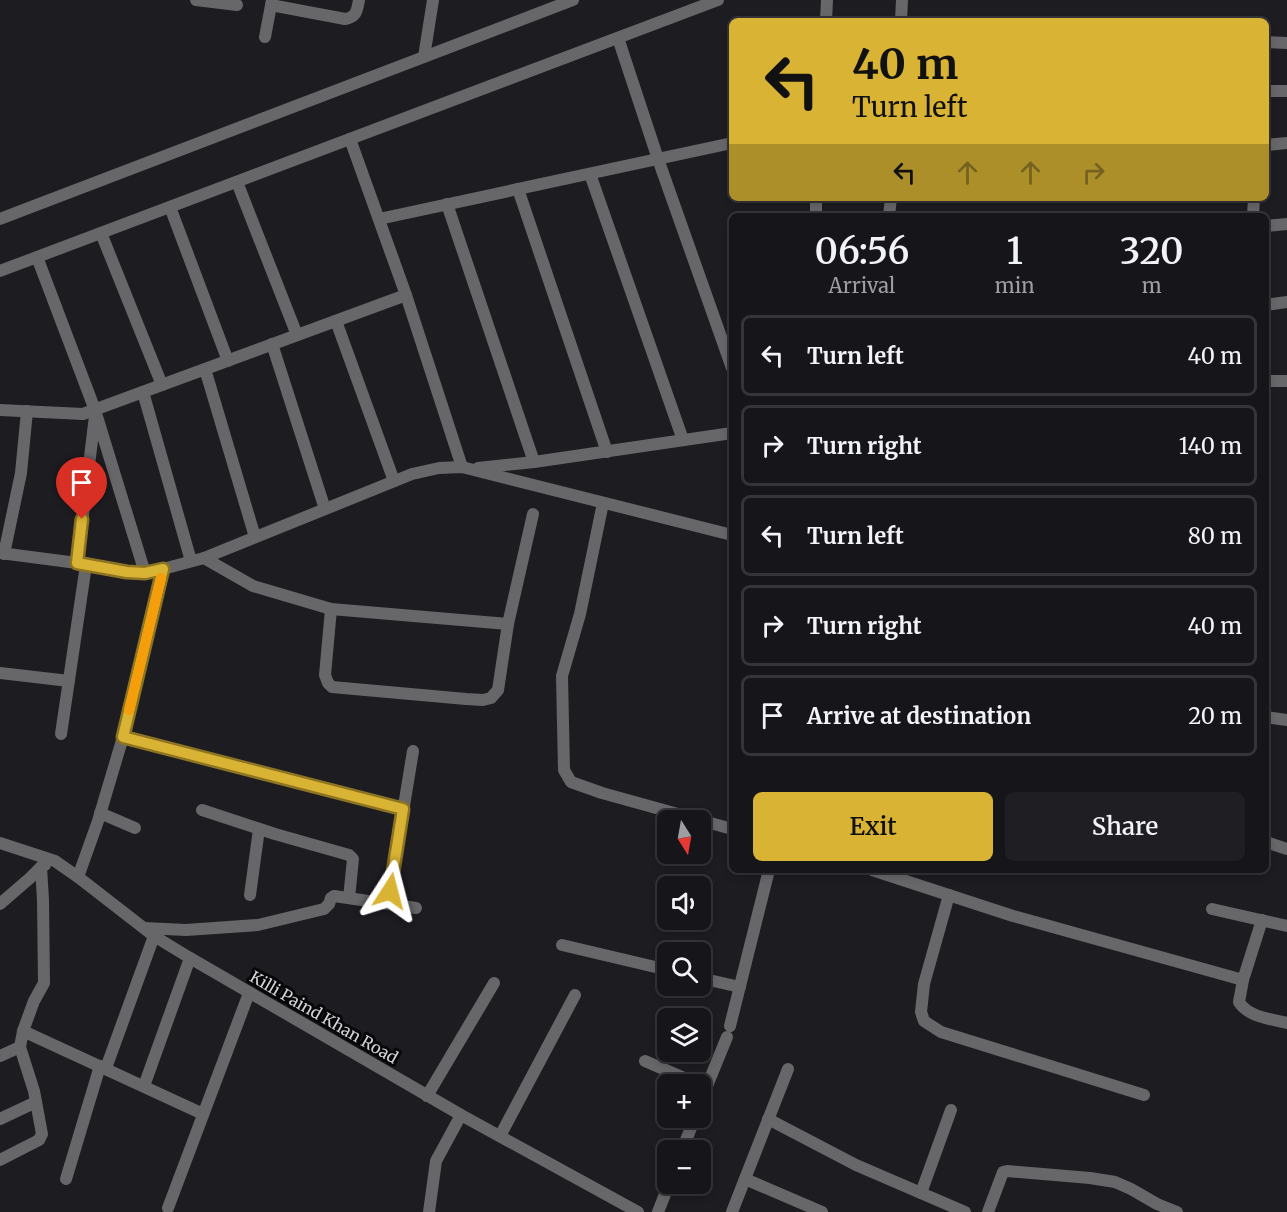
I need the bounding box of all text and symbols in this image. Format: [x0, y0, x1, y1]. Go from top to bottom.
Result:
text: 40 m [852, 38, 958, 90]
icon: left [753, 42, 831, 120]
text: Turn left [852, 90, 967, 124]
icon: left [888, 156, 921, 189]
icon: ahead [951, 156, 984, 189]
icon: ahead [1014, 156, 1047, 189]
icon: right [1077, 156, 1110, 189]
text: 06:56 [814, 229, 909, 274]
text: 1 [1006, 229, 1023, 274]
text: 320 [1120, 229, 1184, 274]
text: Arrival [829, 273, 895, 298]
text: min [995, 273, 1034, 298]
text: m [1142, 273, 1162, 298]
icon: left [756, 339, 789, 372]
text: Turn left [807, 342, 904, 370]
text: 40 m [1187, 342, 1242, 370]
icon: right [756, 429, 789, 462]
text: Turn right [807, 432, 921, 460]
text: 140 m [1179, 432, 1242, 460]
pin [56, 457, 107, 519]
icon: arrive [65, 466, 98, 499]
icon: left [756, 519, 789, 552]
text: Turn left [807, 522, 904, 550]
text: 80 m [1188, 522, 1242, 550]
icon: right [756, 609, 789, 642]
text: Turn right [807, 612, 921, 640]
text: 40 m [1187, 612, 1242, 640]
icon: arrive [756, 699, 789, 732]
text: Arrive at destination [807, 702, 1031, 730]
text: 20 m [1188, 702, 1242, 730]
button: Exit [753, 792, 993, 861]
button: Share [1005, 792, 1245, 861]
north arrow [657, 810, 711, 864]
map controls [657, 810, 711, 1194]
position arrow [358, 859, 422, 923]
button: sound [657, 876, 711, 930]
button: search [657, 942, 711, 996]
street label: Killi Paind Khan Road [246, 966, 402, 1068]
button: layers [657, 1008, 711, 1062]
button: + [657, 1074, 711, 1128]
button: − [657, 1140, 711, 1194]

